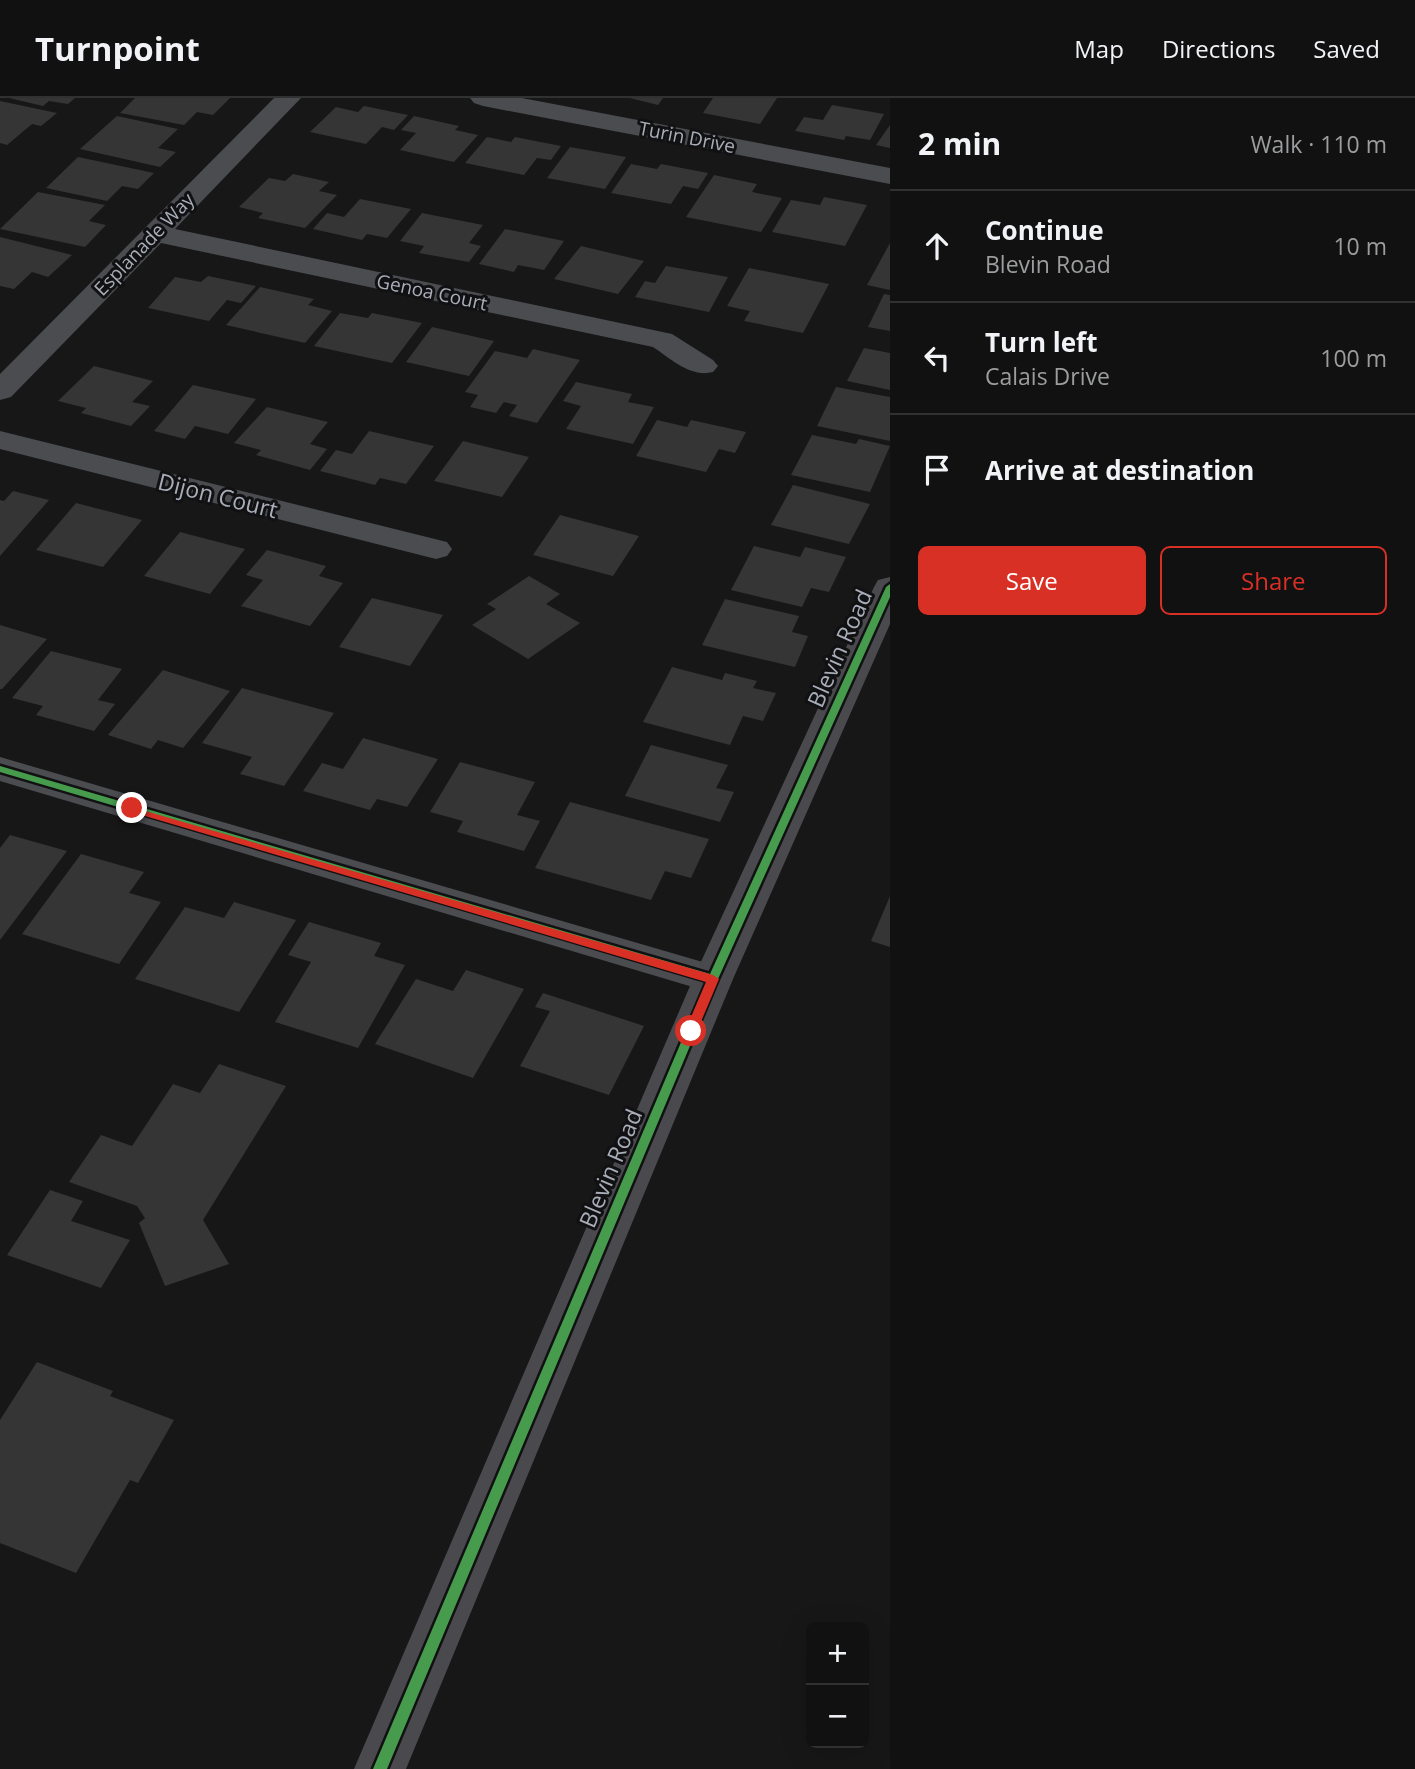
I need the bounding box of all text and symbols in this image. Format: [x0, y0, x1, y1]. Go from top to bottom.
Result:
text: Turnpoint [35, 26, 200, 71]
text: Map [1074, 32, 1124, 65]
text: Directions [1162, 32, 1275, 65]
text: Saved [1313, 32, 1380, 65]
street label: Turin Drive [637, 115, 737, 159]
text: 2 min [918, 123, 1001, 164]
text: Walk · 110 m [1250, 128, 1387, 160]
street label: Esplanade Way [88, 187, 200, 301]
text: Continue [985, 212, 1104, 248]
icon: ahead [918, 227, 956, 265]
text: 10 m [1333, 230, 1387, 262]
text: Blevin Road [985, 248, 1111, 280]
street label: Genoa Court [374, 268, 490, 316]
text: Turn left [985, 324, 1097, 360]
icon: left [918, 339, 956, 377]
text: 100 m [1320, 342, 1387, 374]
text: Calais Drive [985, 360, 1110, 392]
icon: arrive [918, 451, 956, 489]
text: Arrive at destination [985, 452, 1254, 488]
street label: Dijon Court [155, 465, 281, 525]
button: Save [918, 546, 1146, 615]
button: Share [1160, 546, 1387, 615]
street label: Blevin Road [799, 584, 879, 712]
route end [116, 792, 147, 823]
route start [675, 1015, 706, 1046]
street label: Blevin Road [571, 1104, 649, 1232]
map controls [806, 1622, 869, 1748]
button: + [806, 1622, 869, 1685]
button: − [806, 1685, 869, 1748]

